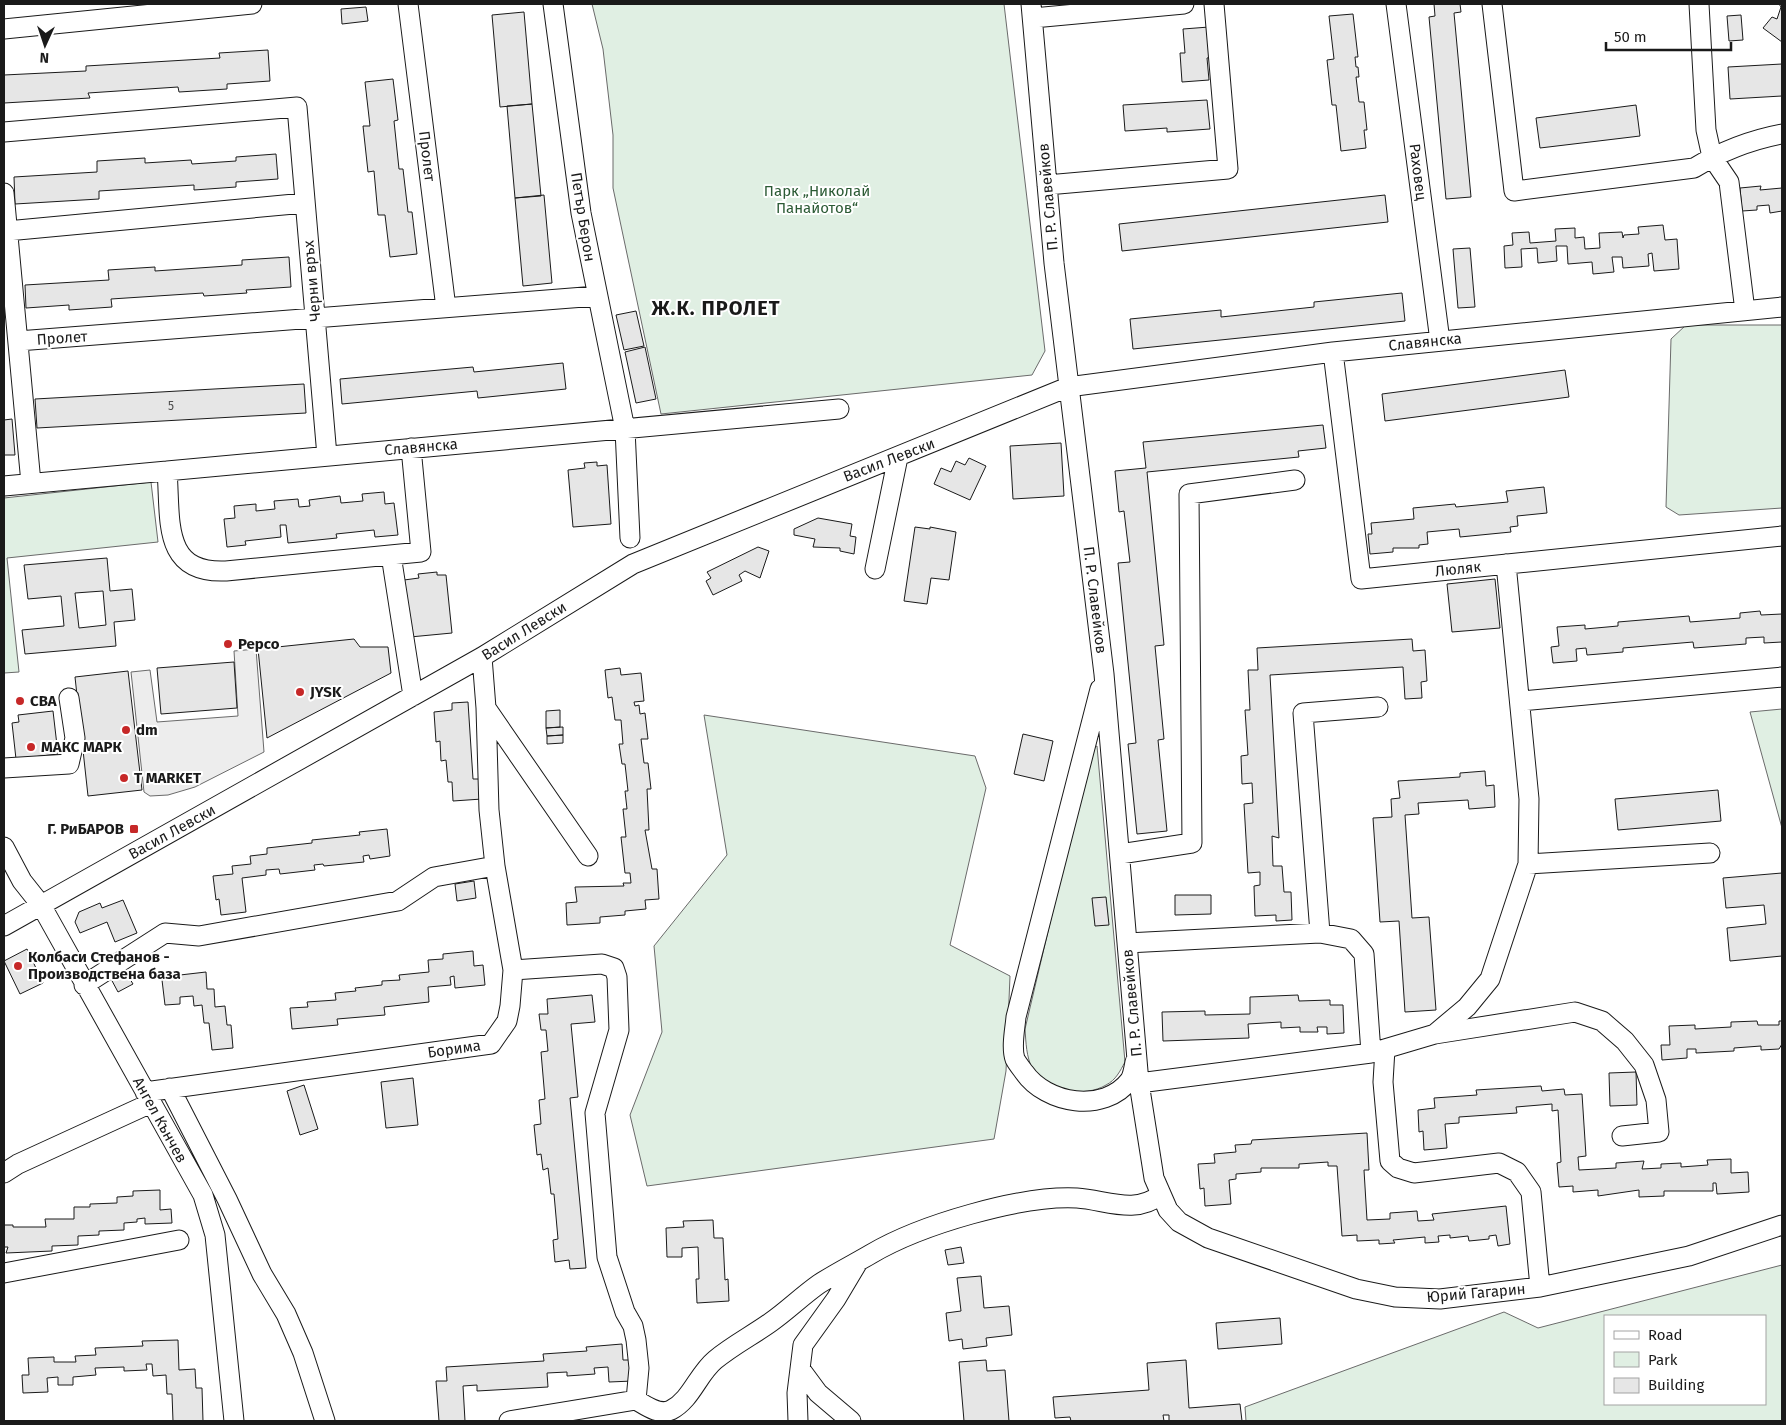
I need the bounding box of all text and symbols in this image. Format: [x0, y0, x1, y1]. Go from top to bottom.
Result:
north arrow [20, 20, 70, 70]
scale bar [1606, 20, 1731, 52]
text: 50 m [1614, 28, 1647, 46]
text: N [39, 49, 49, 66]
street label: Пролет [415, 130, 439, 183]
street label: П. Р. Славейков [1034, 142, 1062, 252]
street label: Раховец [1406, 142, 1430, 202]
street label: Петър Берон [567, 171, 599, 263]
park label: Парк „Николай Панайотов“ [764, 182, 870, 217]
street label: Черни връх [299, 239, 325, 322]
district label: Ж.К. ПРОЛЕТ [650, 296, 781, 320]
street label: Пролет [36, 327, 88, 349]
street label: Славянска [1387, 329, 1463, 355]
house number: 5 [168, 399, 174, 413]
street label: Васил Левски [841, 434, 937, 486]
street label: Славянска [384, 435, 458, 459]
street label: П. Р. Славейков [1079, 545, 1111, 655]
street label: Люляк [1434, 558, 1482, 580]
street label: Васил Левски [478, 598, 570, 664]
place label: Pepco [238, 635, 280, 653]
marker: Pepco [222, 638, 234, 650]
place label: JYSK [309, 683, 342, 701]
marker: JYSK [294, 686, 306, 698]
place label: CBA [30, 692, 58, 710]
marker: CBA [14, 695, 26, 707]
place label: dm [136, 721, 158, 739]
marker: dm [120, 724, 132, 736]
place label: МАКС МАРК [41, 738, 123, 756]
marker: МАКС МАРК [25, 741, 37, 753]
place label: T MARKET [134, 769, 202, 787]
marker: T MARKET [118, 772, 130, 784]
street label: Васил Левски [125, 801, 219, 863]
place label: Г. РиБАРОВ [47, 820, 124, 838]
marker: Г. РиБАРОВ [128, 823, 140, 835]
place label: Колбаси Стефанов - Производствена база [28, 948, 181, 983]
street label: П. Р. Славейков [1118, 948, 1146, 1058]
marker: Колбаси Стефанов - Производствена база [12, 960, 24, 972]
street label: Борима [426, 1036, 482, 1062]
street label: Ангел Кънчев [129, 1074, 191, 1166]
street label: Юрий Гагарин [1426, 1280, 1526, 1306]
legend [1604, 1315, 1766, 1405]
text: Road [1648, 1326, 1683, 1344]
text: Park [1648, 1351, 1678, 1369]
text: Building [1648, 1376, 1704, 1394]

